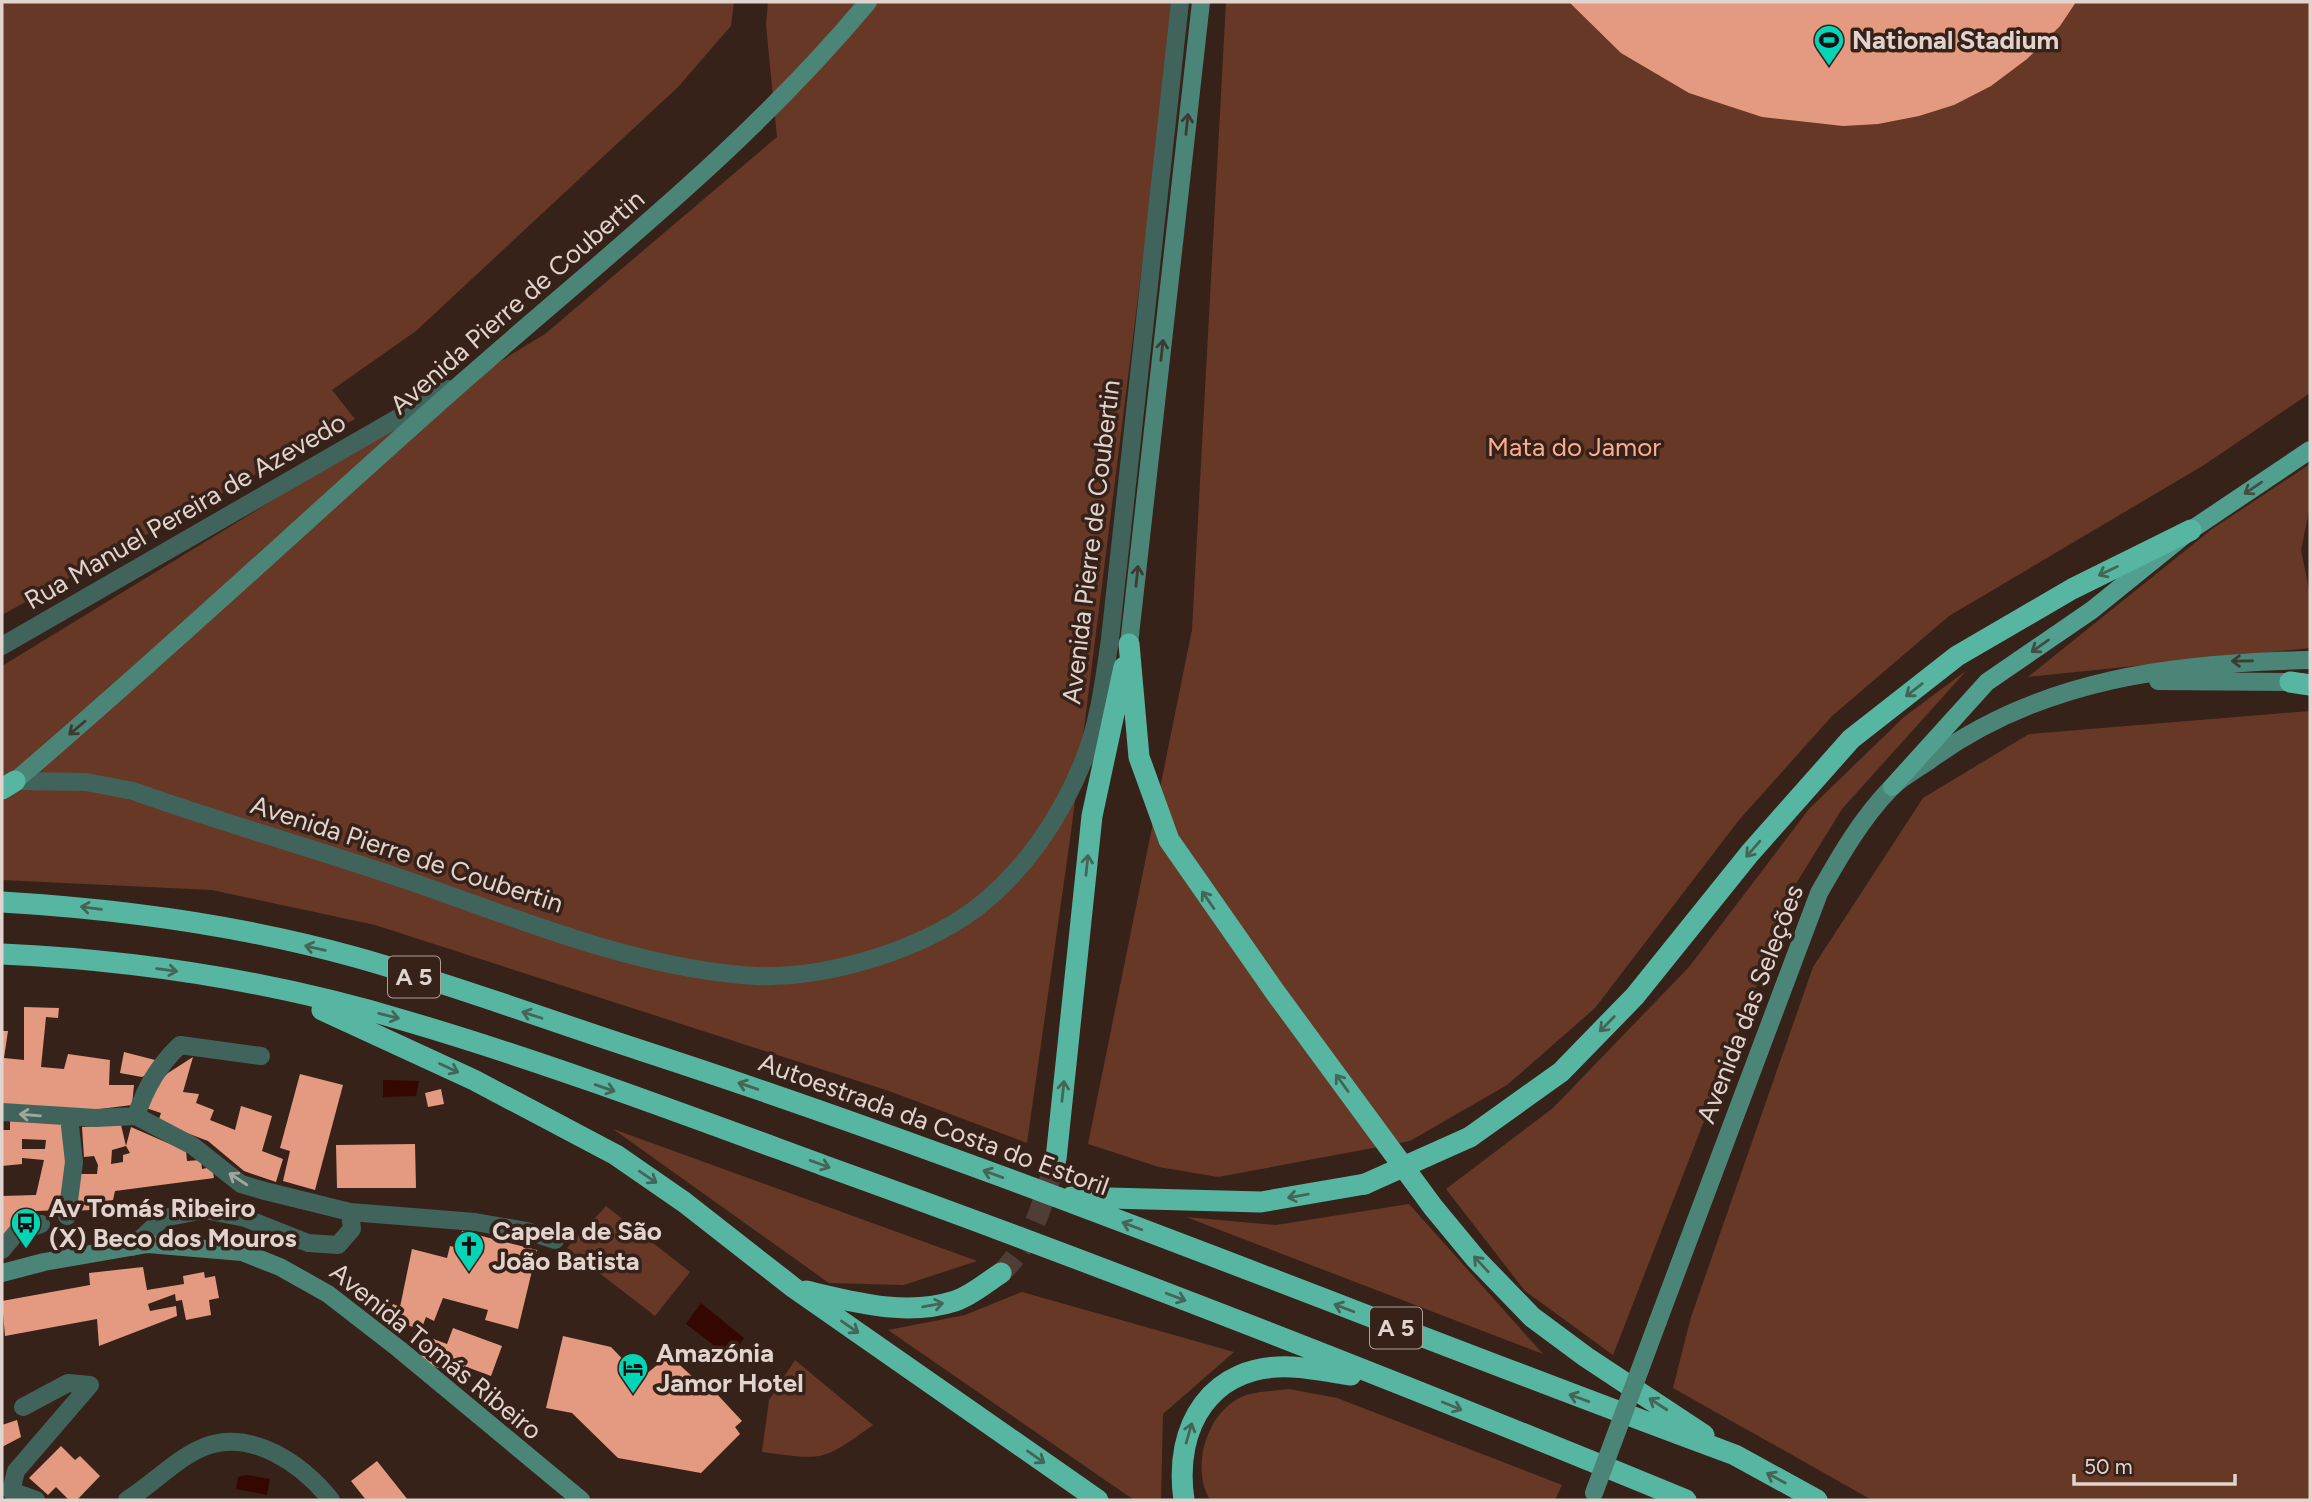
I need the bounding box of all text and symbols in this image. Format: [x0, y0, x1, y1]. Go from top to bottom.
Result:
sports icon: National Stadium [1812, 23, 1846, 67]
place label: National Stadium [1852, 24, 2059, 56]
one-way arrow [1181, 113, 1194, 136]
street label: Avenida Pierre de Coubertin [383, 183, 651, 421]
one-way arrow [1155, 339, 1168, 362]
street label: Avenida Pierre de Coubertin [1055, 378, 1127, 706]
street label: Rua Manuel Pereira de Azevedo [19, 406, 351, 616]
park label: Mata do Jamor [1487, 431, 1661, 463]
one-way arrow [2244, 481, 2264, 495]
one-way arrow [1130, 565, 1143, 588]
one-way arrow [2098, 565, 2119, 579]
one-way arrow [2031, 639, 2050, 653]
one-way arrow [2231, 655, 2254, 668]
one-way arrow [1905, 682, 1924, 697]
one-way arrow [69, 720, 87, 736]
street label: Avenida Pierre de Coubertin [247, 788, 567, 920]
one-way arrow [1745, 840, 1761, 858]
one-way arrow [1081, 854, 1094, 877]
street label: Avenida das Seleções [1690, 880, 1810, 1128]
one-way arrow [1201, 891, 1215, 910]
one-way arrow [80, 902, 103, 915]
one-way arrow [304, 941, 327, 955]
road number: A 5 [388, 957, 440, 998]
one-way arrow [155, 964, 178, 977]
one-way arrow [522, 1008, 544, 1020]
one-way arrow [377, 1010, 400, 1023]
one-way arrow [1599, 1015, 1616, 1032]
street label: Autoestrada da Costa do Estoril [755, 1046, 1113, 1202]
one-way arrow [438, 1062, 459, 1075]
one-way arrow [1335, 1074, 1350, 1093]
one-way arrow [738, 1079, 760, 1091]
one-way arrow [1057, 1081, 1070, 1103]
one-way arrow [594, 1083, 616, 1095]
one-way arrow [19, 1108, 41, 1121]
one-way arrow [808, 1158, 830, 1171]
one-way arrow [982, 1166, 1004, 1179]
one-way arrow [638, 1170, 657, 1184]
one-way arrow [229, 1172, 248, 1187]
one-way arrow [1287, 1190, 1310, 1203]
place label: Av Tomás Ribeiro (X) Beco dos Mouros [49, 1192, 297, 1254]
bus stop icon: Av Tomás Ribeiro (X) Beco dos Mouros [9, 1206, 43, 1250]
place label: Capela de São João Batista [492, 1215, 662, 1277]
one-way arrow [1121, 1218, 1143, 1231]
church icon: Capela de São João Batista [452, 1229, 486, 1273]
street label: Avenida Tomás Ribeiro [324, 1256, 548, 1446]
one-way arrow [1472, 1256, 1489, 1273]
one-way arrow [1164, 1291, 1186, 1304]
one-way arrow [921, 1298, 944, 1312]
one-way arrow [1334, 1300, 1356, 1313]
road number: A 5 [1370, 1308, 1422, 1348]
one-way arrow [840, 1320, 859, 1334]
place label: Amazónia Jamor Hotel [656, 1337, 804, 1399]
hotel icon: Amazónia Jamor Hotel [616, 1351, 650, 1395]
one-way arrow [1569, 1391, 1591, 1403]
one-way arrow [1649, 1397, 1668, 1412]
one-way arrow [1441, 1401, 1463, 1414]
one-way arrow [1184, 1422, 1197, 1444]
scale bar [2074, 1442, 2235, 1486]
one-way arrow [1026, 1450, 1045, 1464]
text: 50 m [2084, 1454, 2133, 1479]
one-way arrow [1766, 1471, 1787, 1484]

